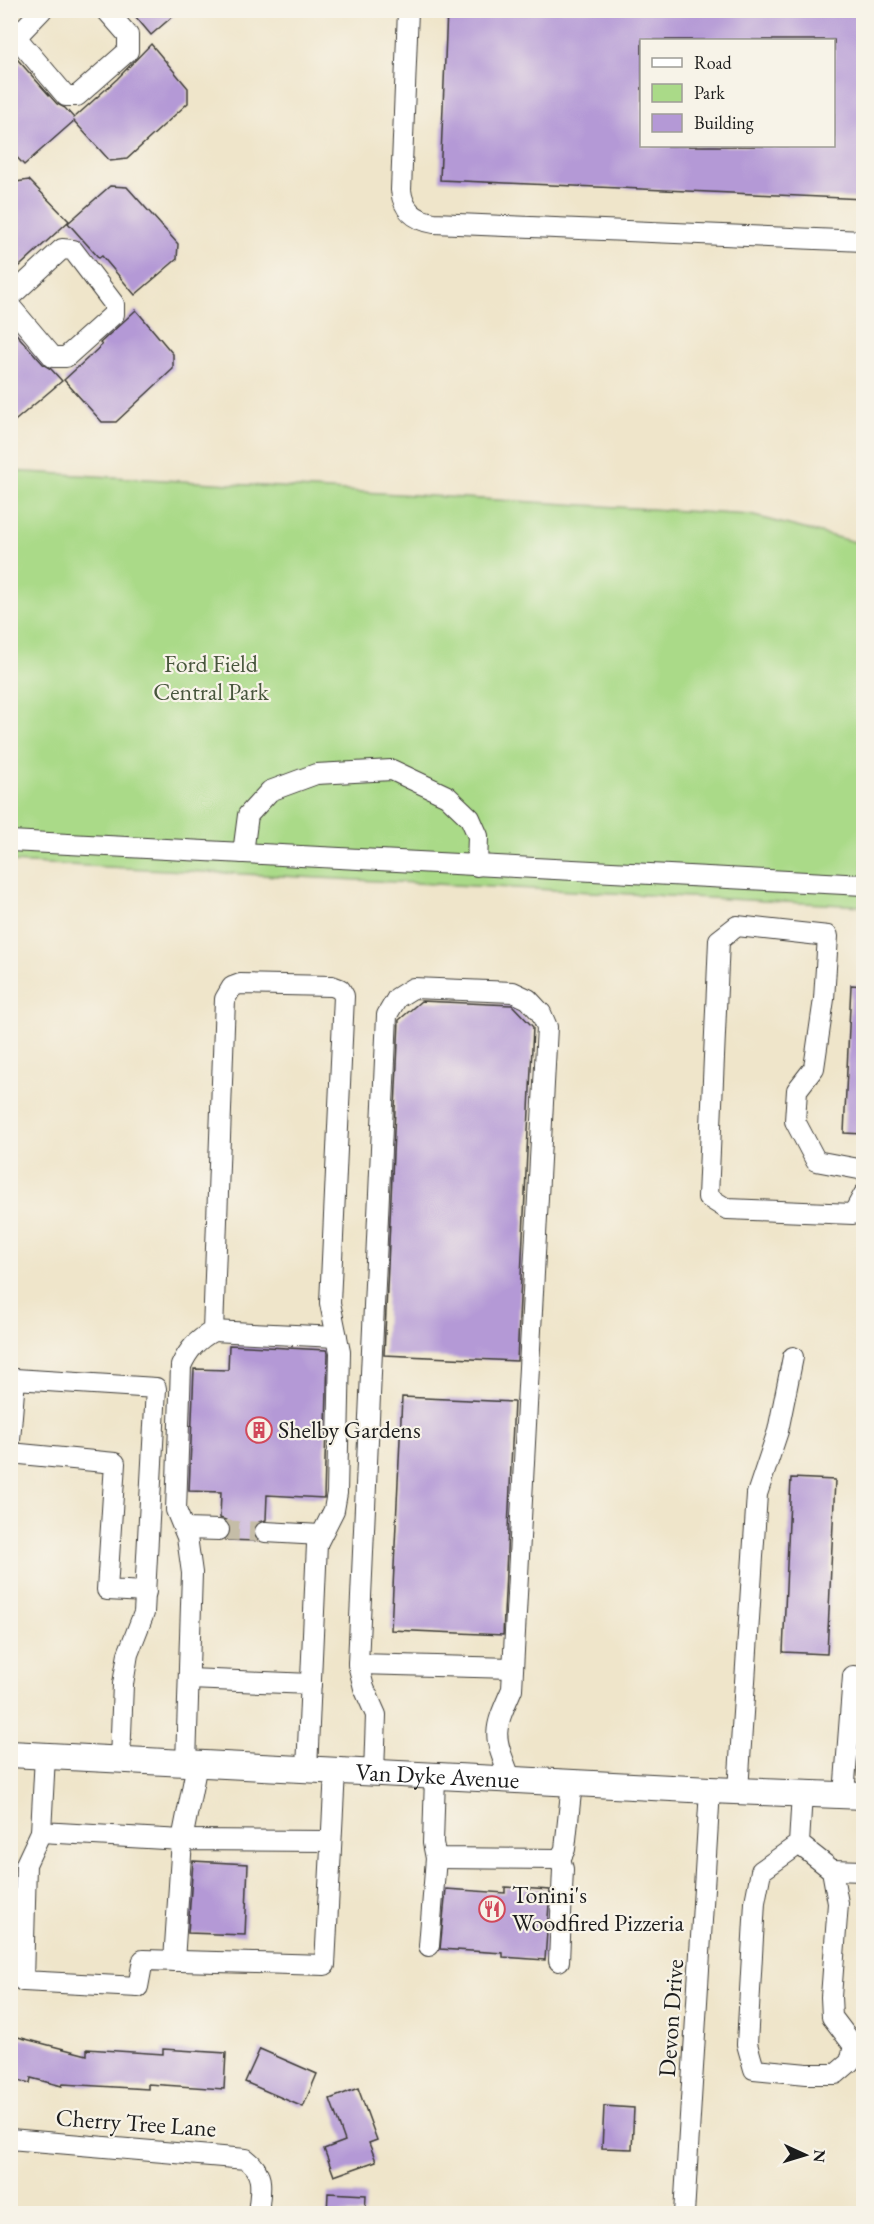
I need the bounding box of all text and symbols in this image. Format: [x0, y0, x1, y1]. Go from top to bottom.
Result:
legend [640, 39, 835, 147]
text: Road [694, 51, 733, 74]
text: Park [694, 81, 725, 104]
text: Building [694, 111, 754, 134]
park label: Ford Field Central Park [153, 648, 270, 707]
place label: Shelby Gardens [278, 1414, 421, 1445]
building icon: Shelby Gardens [244, 1415, 274, 1445]
street label: Van Dyke Avenue [355, 1756, 520, 1795]
place label: Tonini's Woodfired Pizzeria [512, 1879, 684, 1938]
restaurant icon: Tonini's Woodfired Pizzeria [477, 1894, 507, 1924]
street label: Devon Drive [651, 1958, 690, 2078]
street label: Cherry Tree Lane [55, 2101, 217, 2144]
north arrow [775, 2125, 835, 2185]
text: N [809, 2149, 830, 2163]

